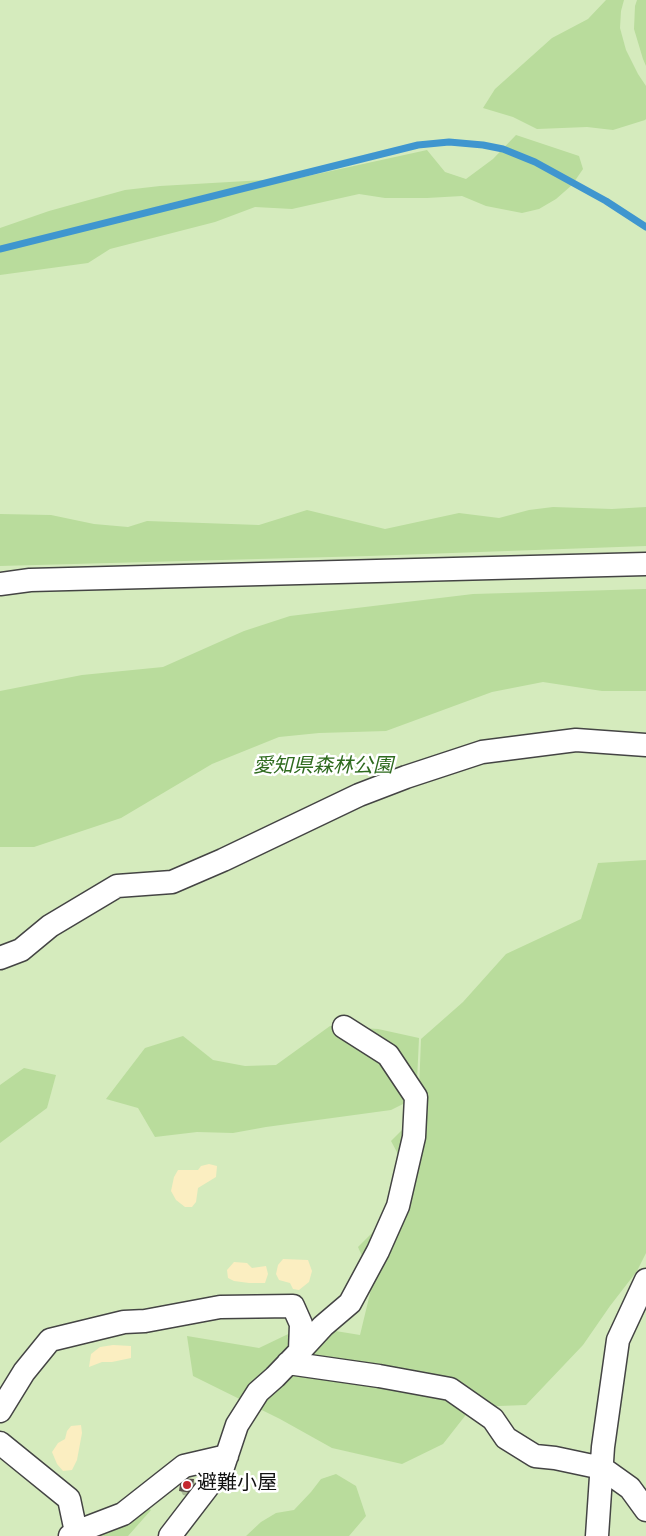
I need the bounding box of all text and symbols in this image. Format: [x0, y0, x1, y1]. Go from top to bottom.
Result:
park label: 愛知県森林公園 [253, 756, 393, 780]
place label: 避難小屋 [197, 1473, 277, 1497]
marker: 避難小屋 [181, 1479, 193, 1491]

